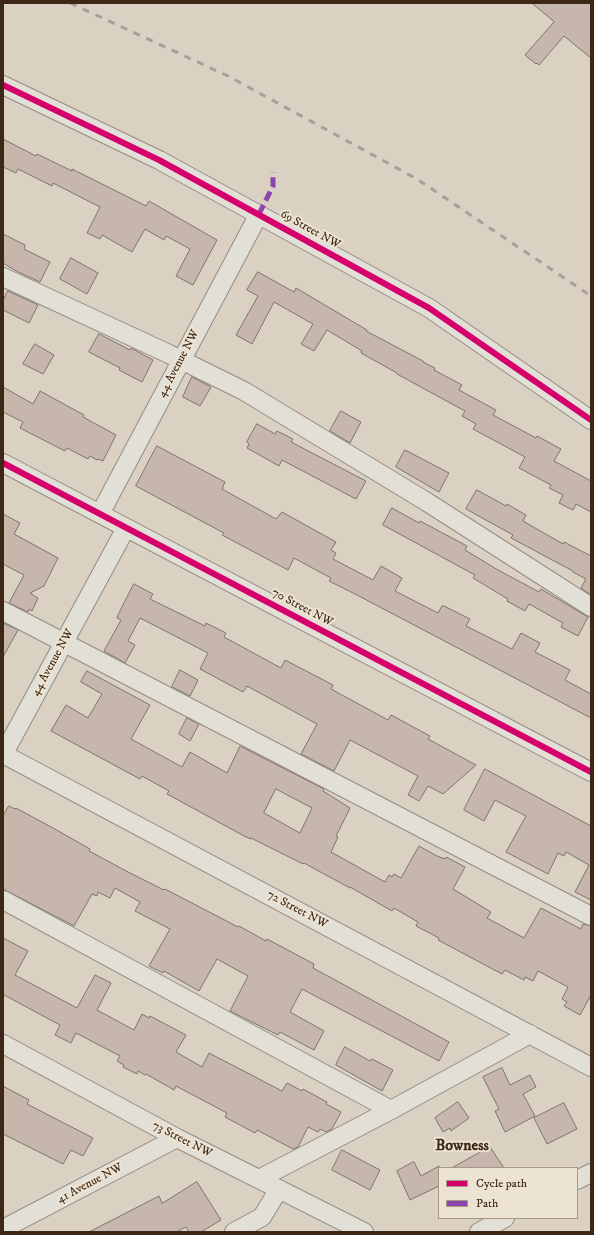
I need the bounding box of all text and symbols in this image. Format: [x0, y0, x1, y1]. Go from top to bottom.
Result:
street label: 69 Street NW [277, 208, 343, 252]
street label: 44 Avenue NW [155, 328, 203, 400]
street label: 70 Street NW [269, 586, 335, 630]
street label: 44 Avenue NW [29, 627, 77, 699]
street label: 72 Street NW [264, 888, 330, 932]
street label: 73 Street NW [150, 1119, 214, 1161]
district label: Bowness [435, 1137, 489, 1157]
street label: 41 Avenue NW [55, 1161, 125, 1207]
legend [438, 1167, 578, 1219]
text: Cycle path [476, 1176, 527, 1191]
text: Path [476, 1196, 498, 1211]

